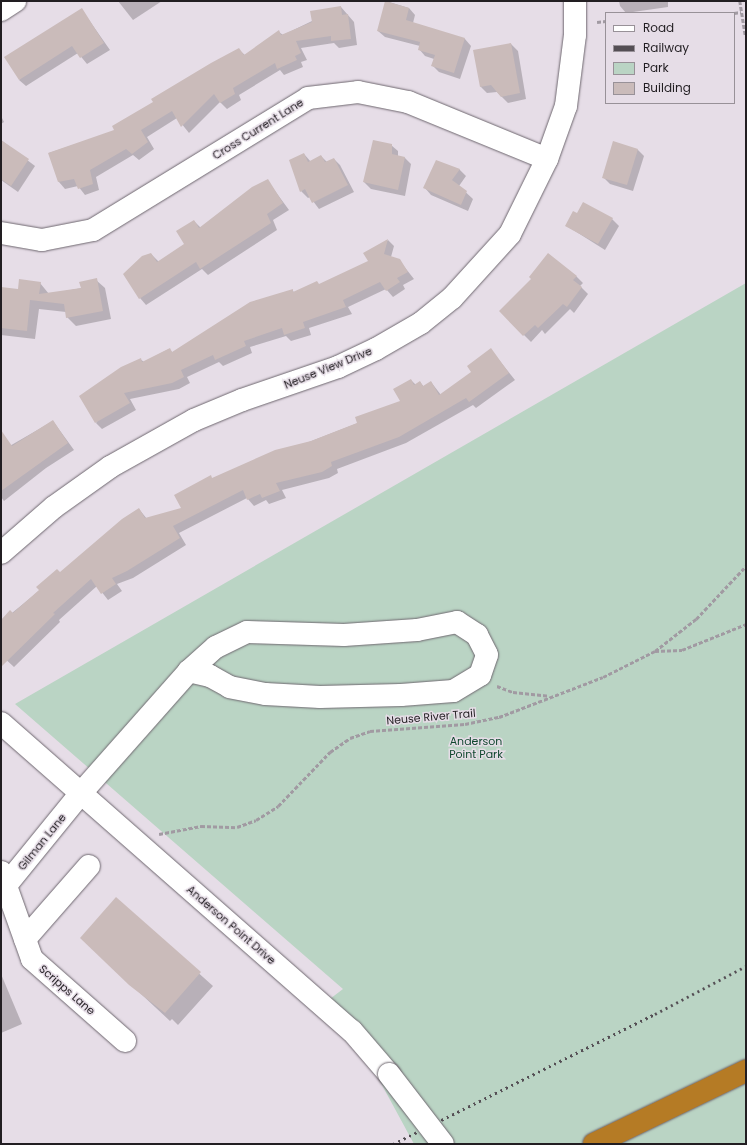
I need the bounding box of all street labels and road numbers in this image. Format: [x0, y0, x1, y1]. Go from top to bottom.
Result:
street label: Cross Current Lane [210, 96, 306, 162]
street label: Neuse View Drive [282, 344, 374, 392]
street label: Neuse River Trail [386, 707, 476, 727]
street label: Gilman Lane [15, 811, 69, 873]
street label: Anderson Point Drive [184, 883, 278, 967]
street label: Scripps Lane [36, 962, 98, 1018]

